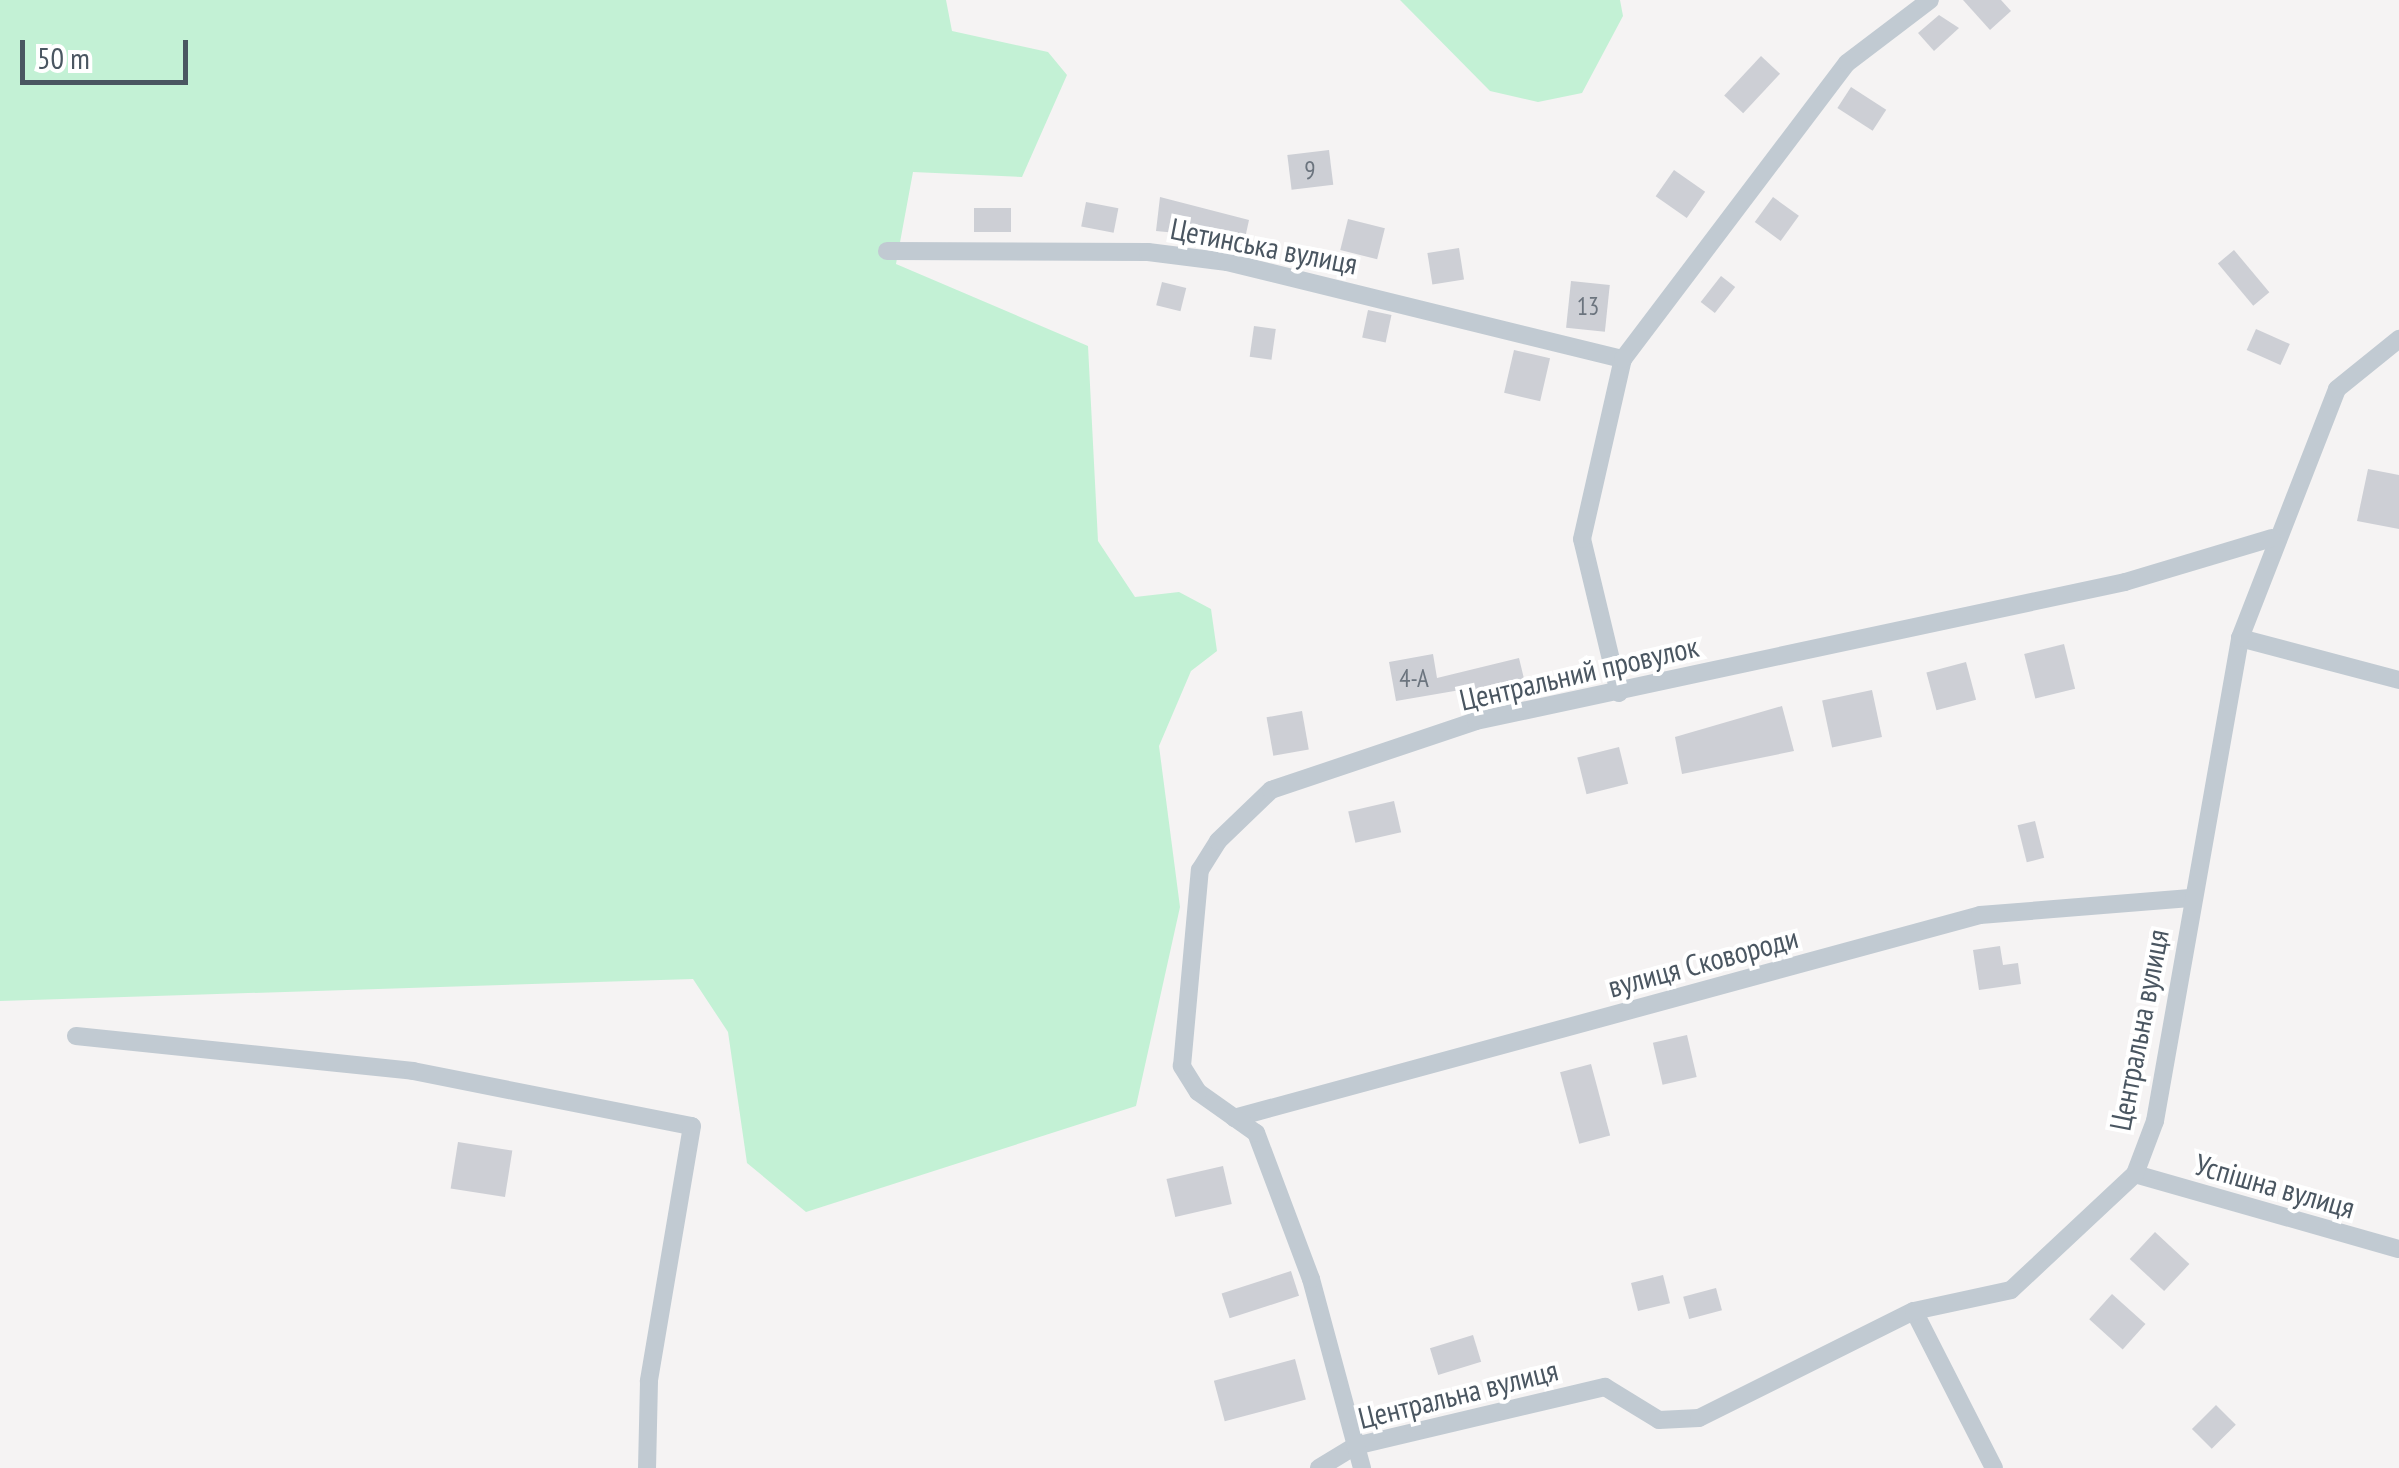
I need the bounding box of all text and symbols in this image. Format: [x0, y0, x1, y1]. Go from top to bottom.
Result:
scale bar [25, 20, 192, 82]
text: 50 m [37, 38, 90, 77]
house number: 9 [1304, 155, 1316, 185]
street label: Цетинська вулиця [1168, 210, 1360, 282]
house number: 13 [1577, 291, 1599, 321]
street label: Центральний провулок [1456, 628, 1702, 718]
house number: 4-А [1399, 663, 1429, 693]
street label: вулиця Сковороди [1604, 919, 1802, 1005]
street label: Центральна вулиця [2102, 926, 2176, 1134]
street label: Успішна вулиця [2191, 1146, 2359, 1226]
street label: Центральна вулиця [1355, 1352, 1561, 1436]

